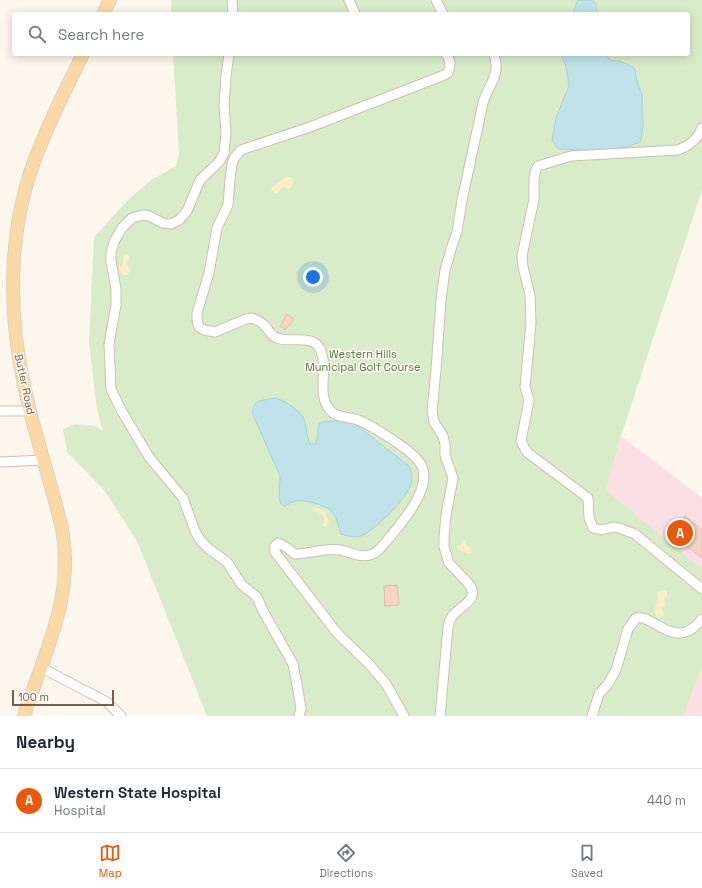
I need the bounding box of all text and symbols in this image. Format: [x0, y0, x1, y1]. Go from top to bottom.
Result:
search box [12, 12, 690, 56]
icon: search [26, 23, 48, 45]
text: Search here [58, 25, 144, 44]
your location [303, 267, 323, 287]
park label: Western Hills Municipal Golf Course [305, 347, 421, 374]
street label: Butler Road [12, 352, 38, 416]
pin: A [667, 518, 693, 548]
scale bar [12, 688, 114, 707]
text: 100 m [18, 690, 49, 704]
text: Nearby [16, 731, 75, 753]
text: Western State Hospital [54, 783, 221, 802]
text: A [25, 792, 33, 809]
text: 440 m [647, 792, 686, 809]
text: Hospital [54, 802, 106, 819]
tab: Map [99, 842, 122, 880]
tab: Directions [319, 842, 373, 880]
tab: Saved [571, 842, 603, 880]

